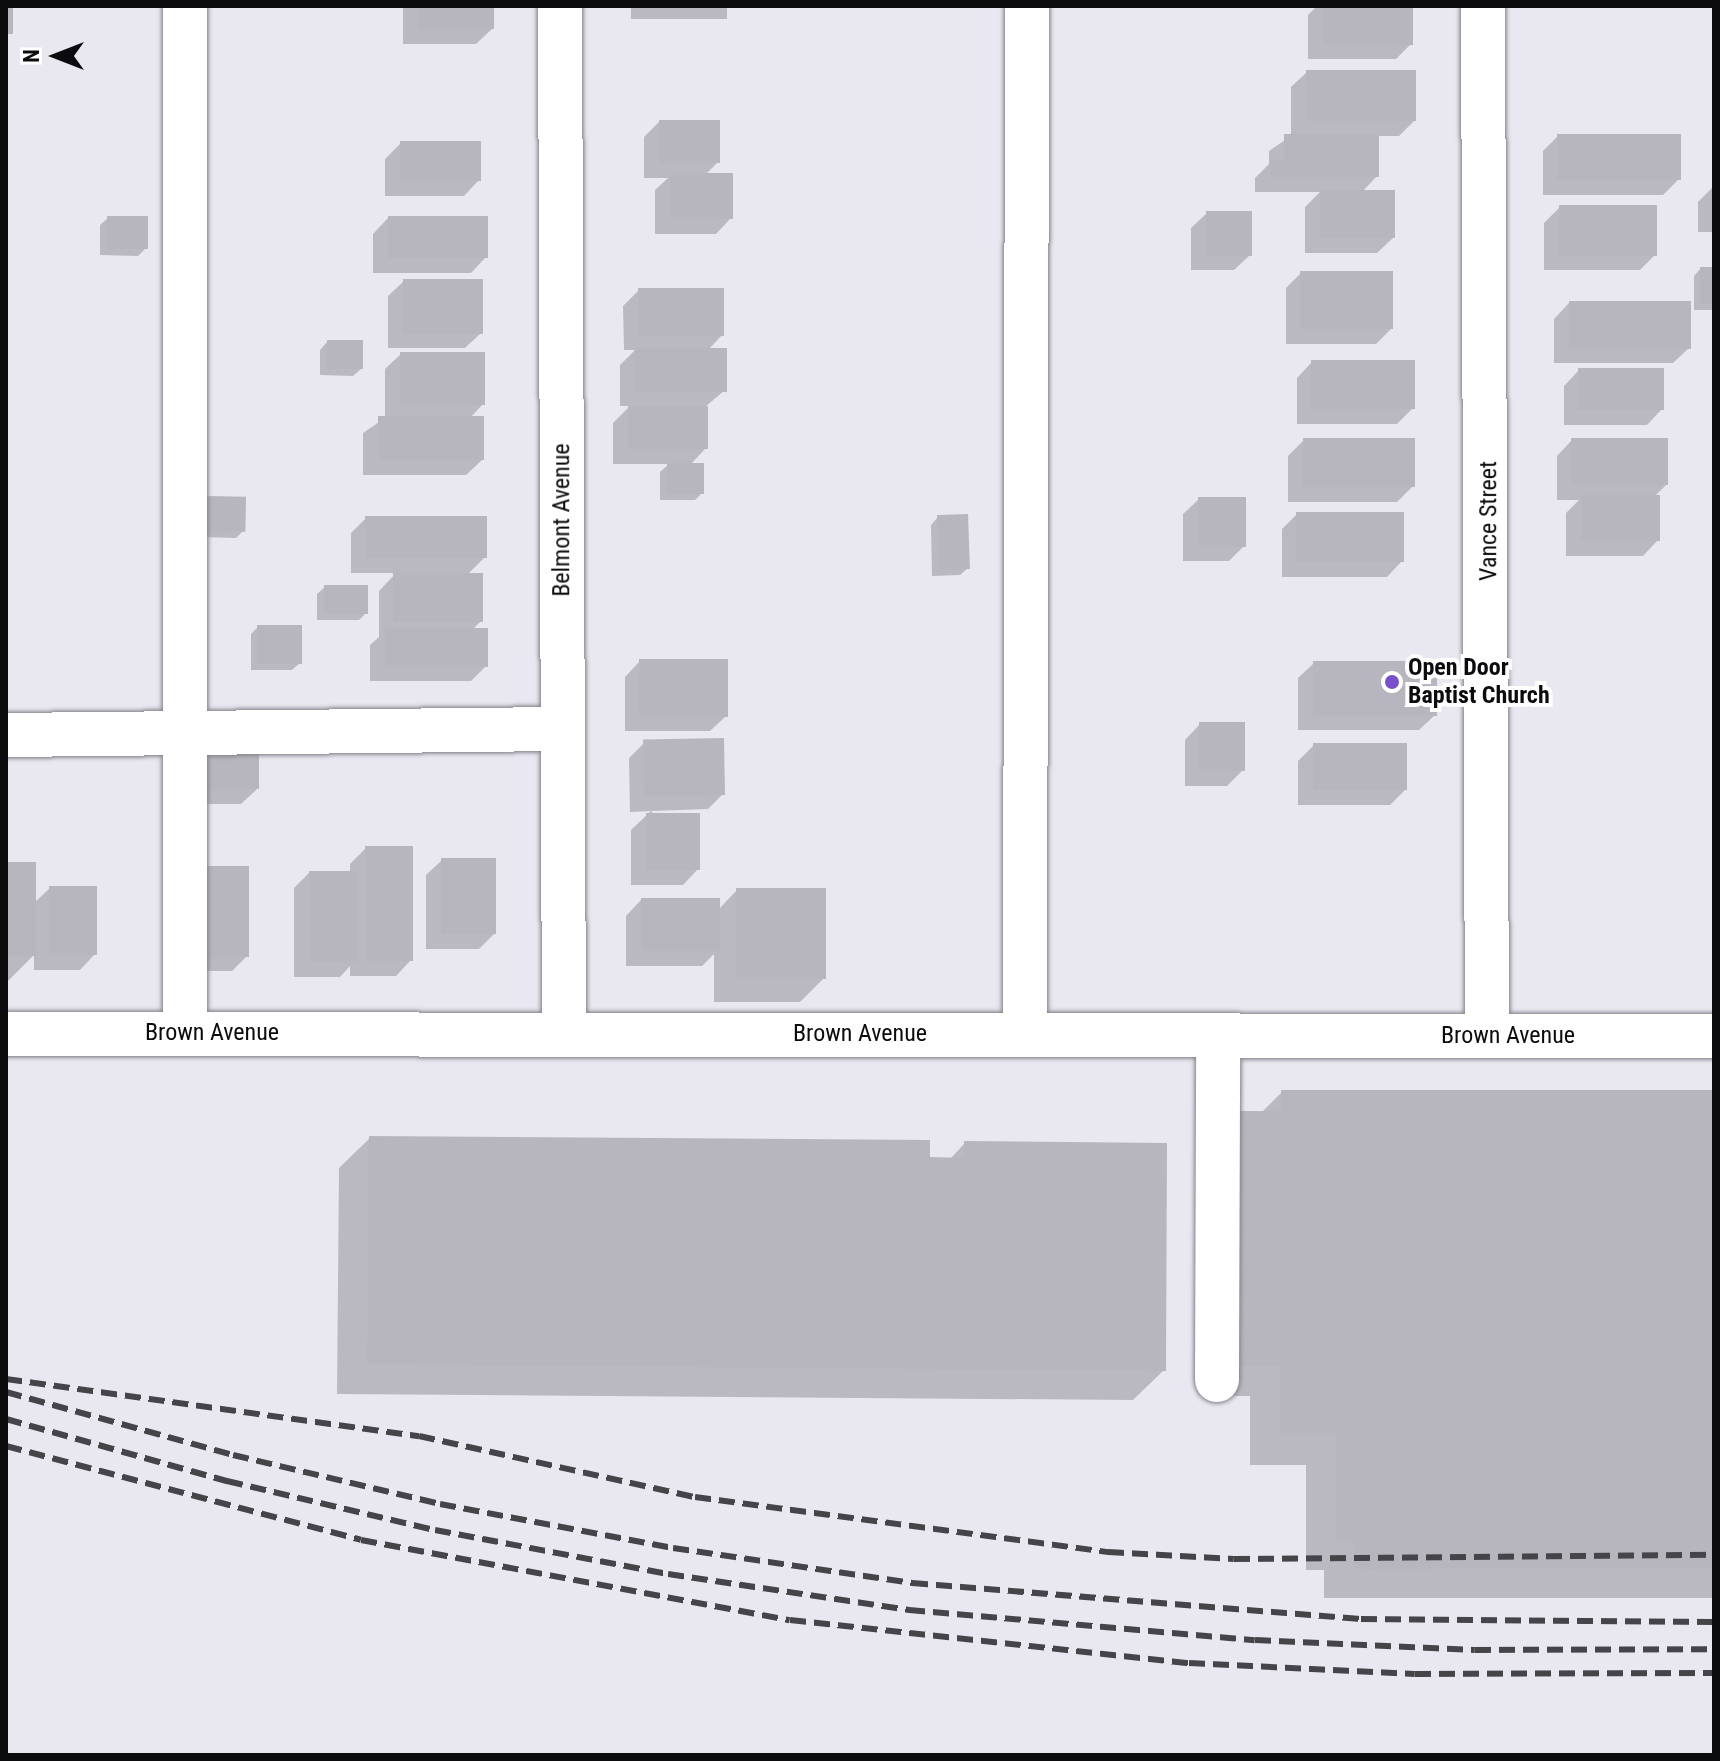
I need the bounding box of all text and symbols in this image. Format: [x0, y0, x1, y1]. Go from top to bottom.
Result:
north arrow [16, 16, 96, 96]
text: N [19, 49, 44, 63]
street label: Belmont Avenue [548, 443, 576, 597]
street label: Vance Street [1475, 461, 1503, 581]
place label: Open Door Baptist Church [1408, 654, 1550, 710]
marker: Open Door Baptist Church [1383, 673, 1401, 691]
street label: Brown Avenue [145, 1019, 279, 1047]
street label: Brown Avenue [793, 1020, 927, 1048]
street label: Brown Avenue [1441, 1022, 1575, 1050]

